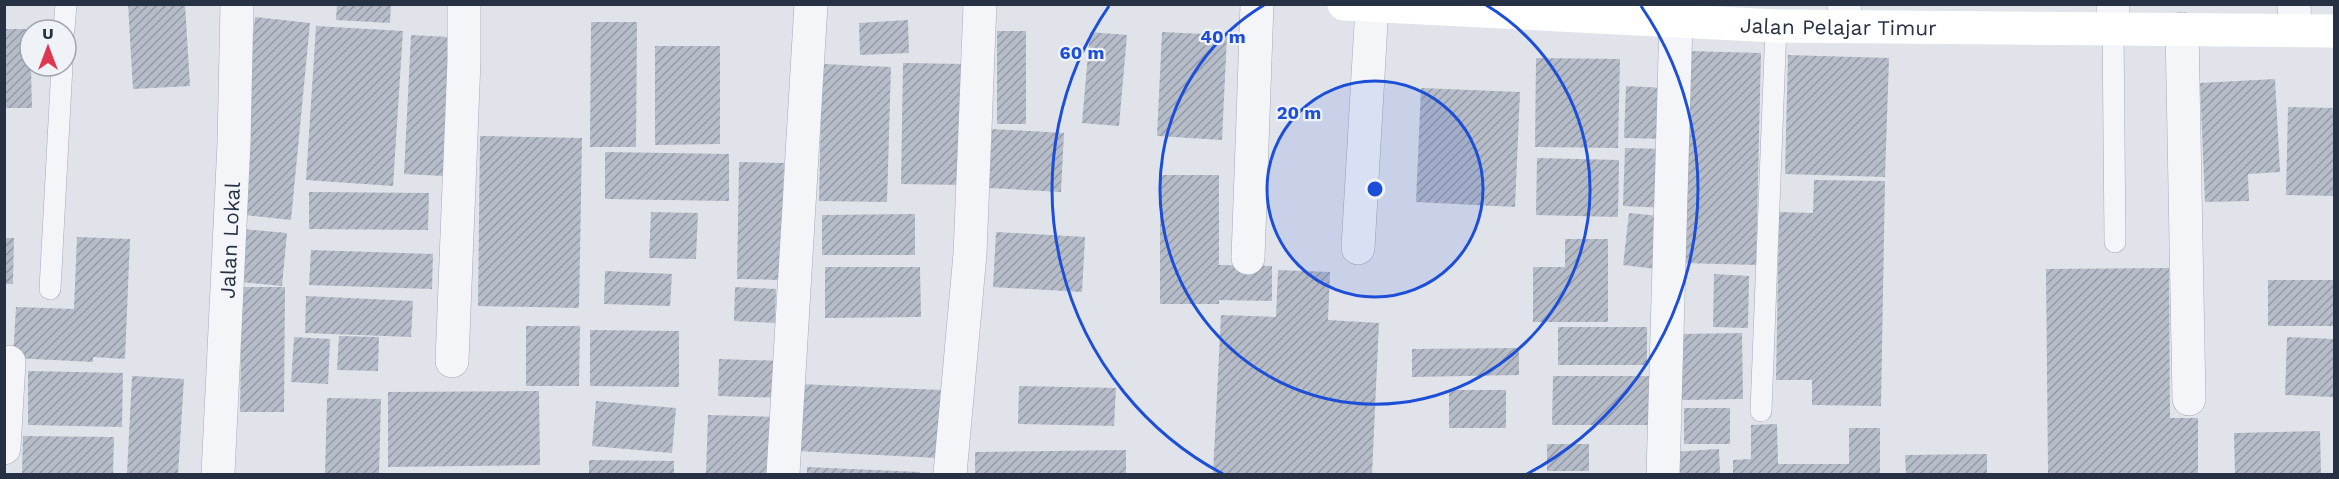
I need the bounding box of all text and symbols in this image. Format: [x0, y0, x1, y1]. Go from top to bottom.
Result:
street label: Jalan Pelajar Timur [1740, 12, 1937, 40]
north arrow [18, 18, 78, 78]
text: U [42, 24, 54, 43]
text: 40 m [1200, 26, 1246, 47]
text: 60 m [1060, 42, 1104, 63]
text: 20 m [1277, 102, 1321, 123]
centre of rings [1365, 179, 1385, 199]
street label: Jalan Lokal [214, 181, 245, 299]

